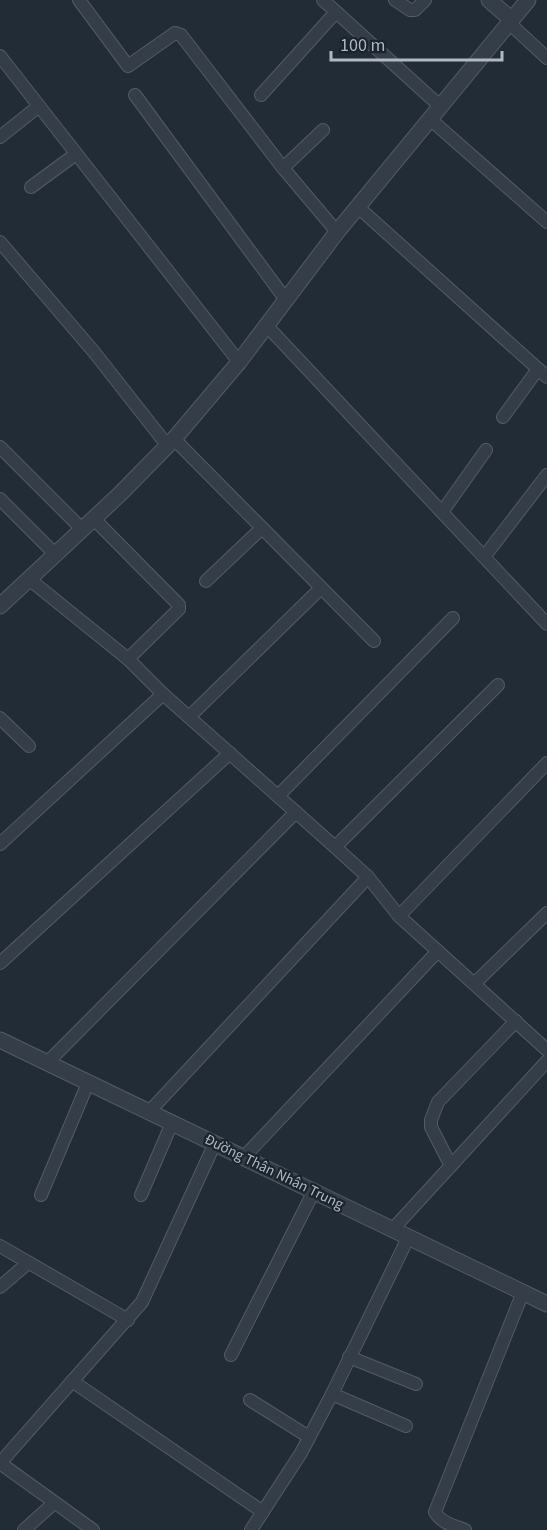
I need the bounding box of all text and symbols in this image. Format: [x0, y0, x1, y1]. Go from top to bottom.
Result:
scale bar [331, 24, 502, 62]
text: 100 m [340, 33, 385, 58]
street label: Đường Thân Nhân Trung [201, 1129, 348, 1215]

